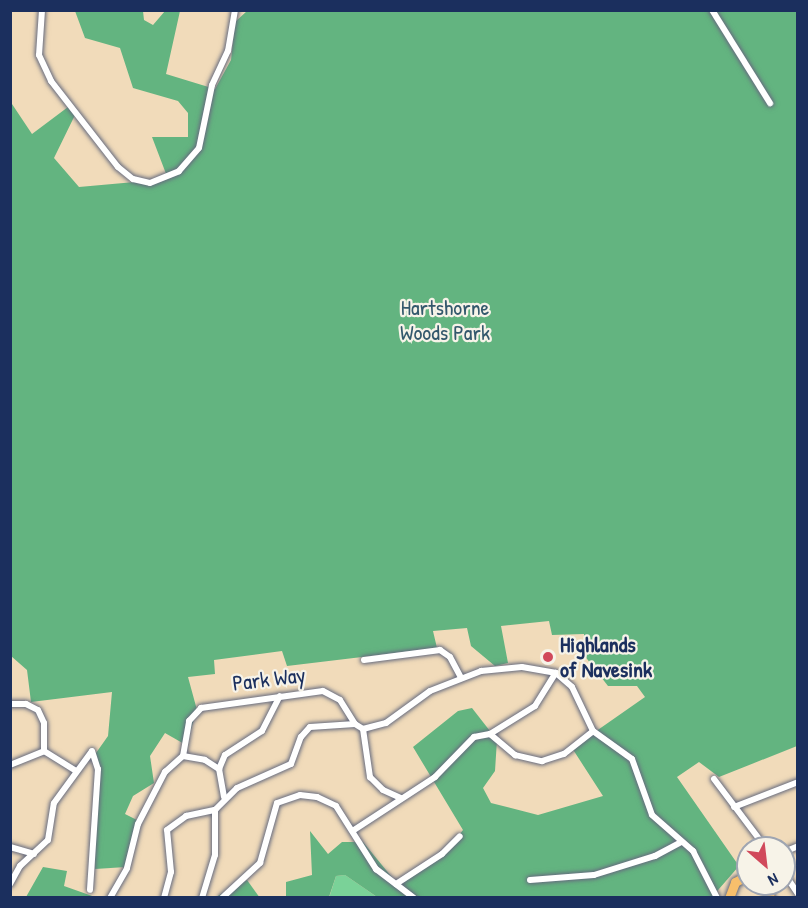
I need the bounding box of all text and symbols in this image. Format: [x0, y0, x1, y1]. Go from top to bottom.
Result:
park label: Hartshorne Woods Park [400, 294, 490, 346]
place label: Highlands of Navesink [560, 631, 652, 682]
marker: Highlands of Navesink [541, 650, 555, 664]
street label: Park Way [231, 661, 307, 697]
north arrow [736, 836, 796, 896]
text: N [765, 868, 782, 892]

